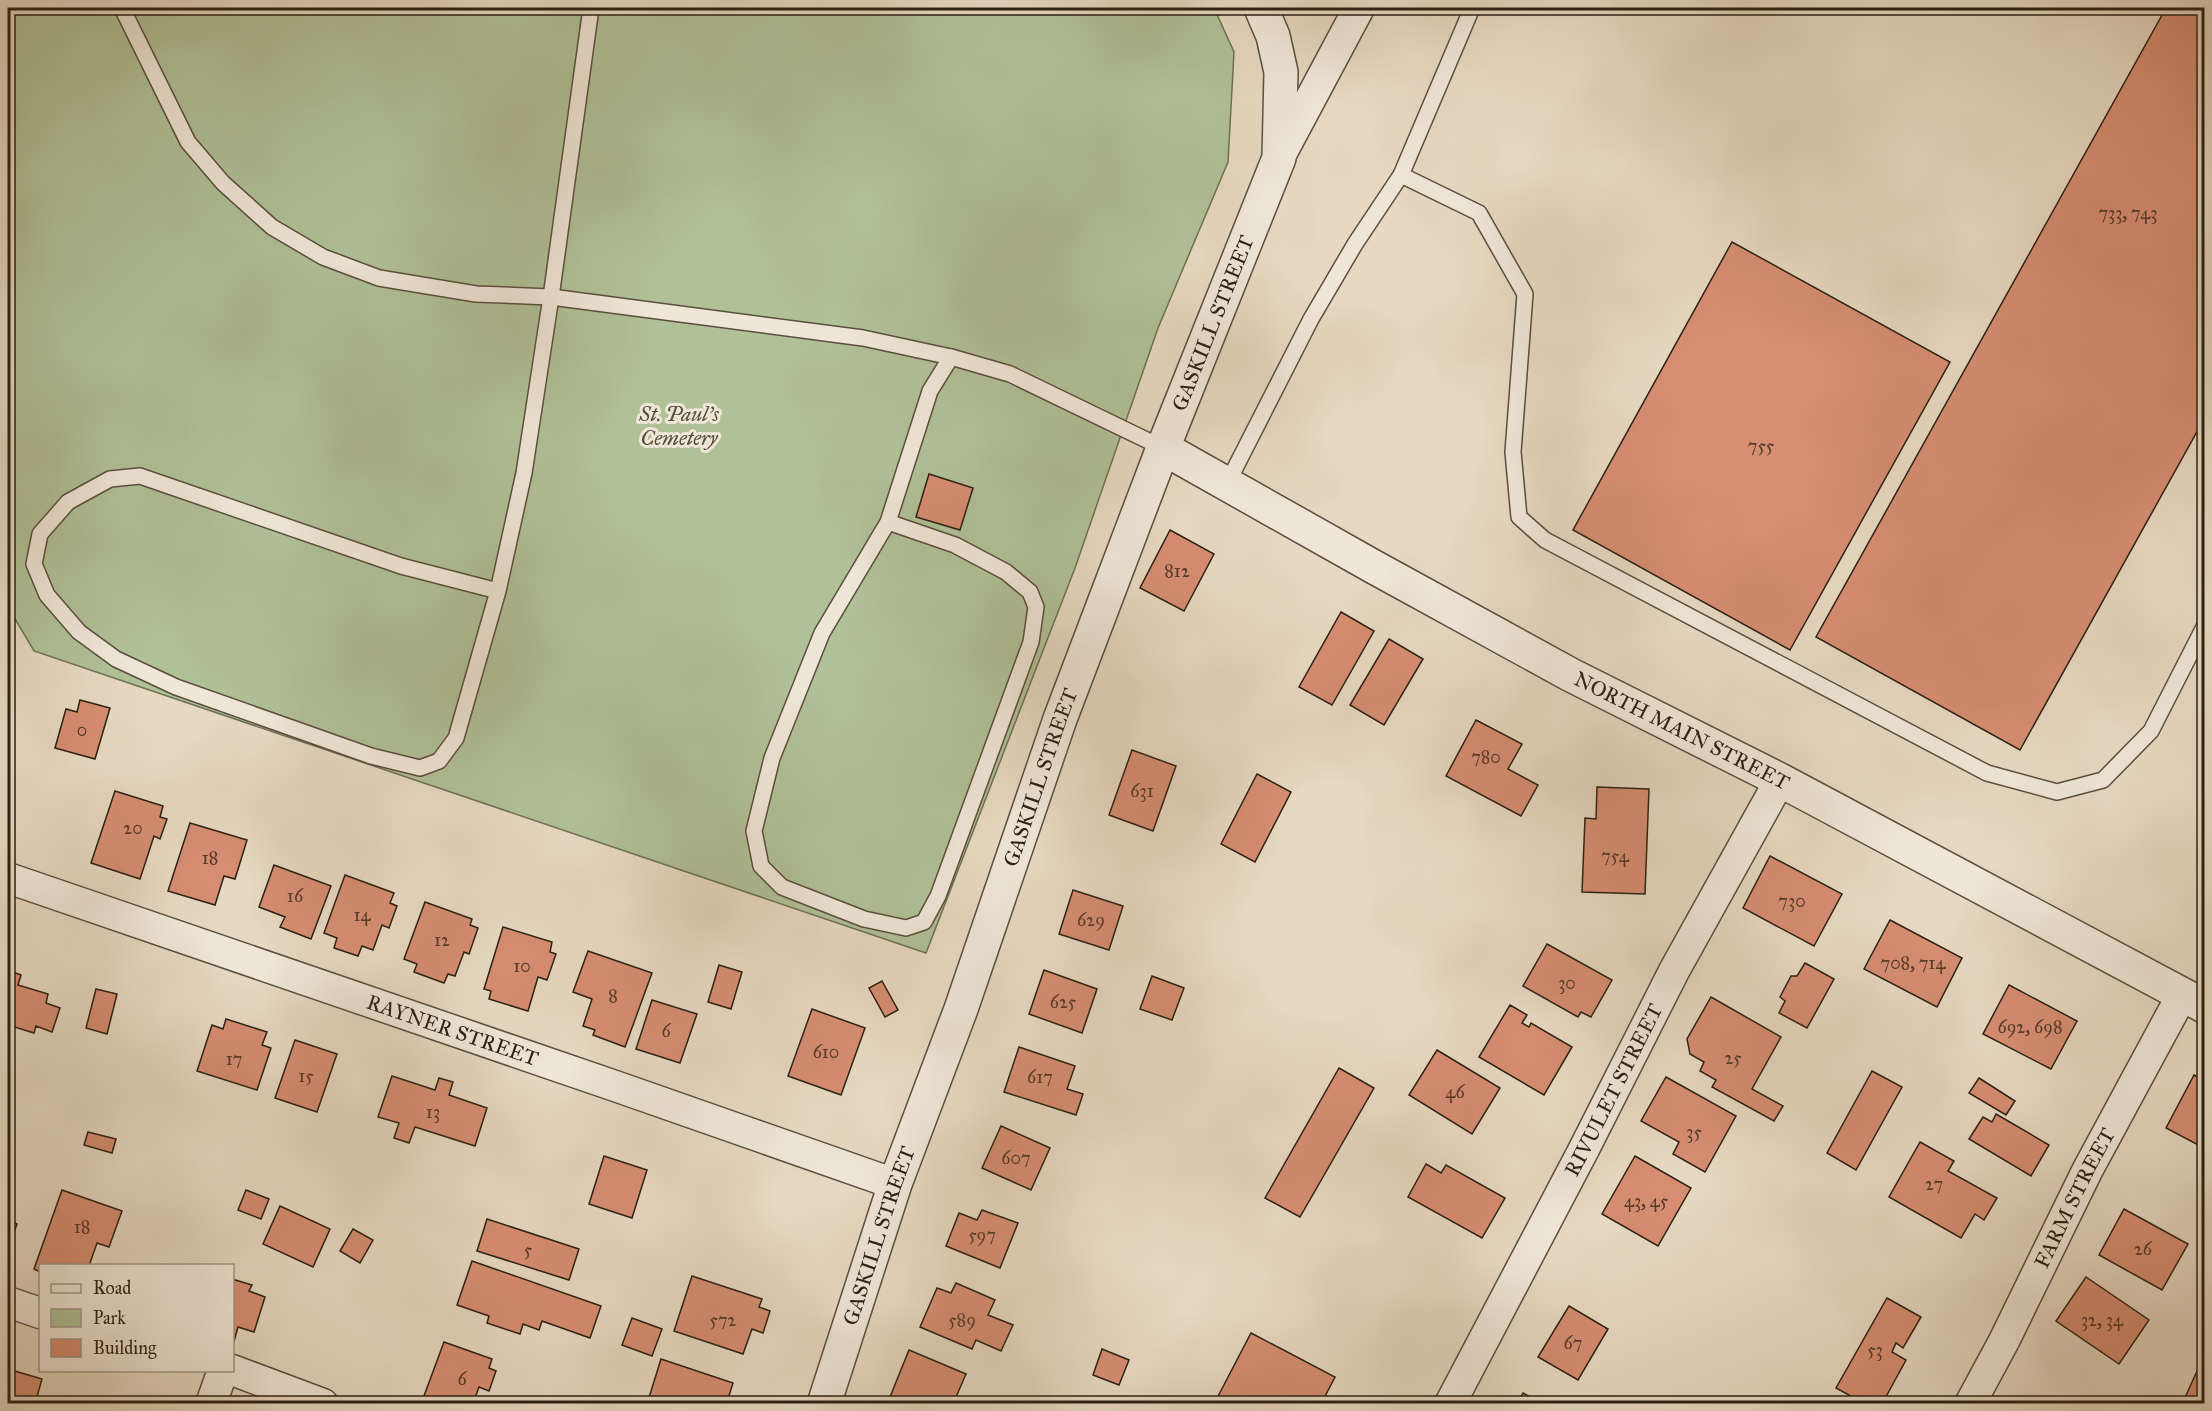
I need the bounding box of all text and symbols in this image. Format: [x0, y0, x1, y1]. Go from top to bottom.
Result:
house number: 733, 743 [2099, 202, 2157, 224]
street label: GASKILL STREET [1166, 232, 1260, 415]
park label: St. Paul's Cemetery [638, 401, 720, 451]
house number: 755 [1748, 435, 1775, 457]
house number: 812 [1164, 560, 1190, 582]
street label: NORTH MAIN STREET [1570, 666, 1794, 796]
street label: GASKILL STREET [998, 685, 1083, 870]
house number: 0 [77, 719, 87, 741]
house number: 780 [1471, 746, 1501, 768]
house number: 631 [1130, 780, 1154, 802]
house number: 20 [123, 817, 143, 839]
house number: 754 [1601, 845, 1630, 867]
house number: 18 [202, 847, 218, 869]
house number: 16 [287, 885, 304, 907]
house number: 730 [1778, 890, 1806, 912]
house number: 14 [353, 904, 372, 926]
house number: 629 [1077, 909, 1105, 931]
house number: 12 [434, 929, 450, 951]
house number: 708, 714 [1881, 952, 1946, 974]
house number: 10 [513, 955, 531, 977]
house number: 30 [1558, 972, 1576, 994]
house number: 8 [608, 985, 618, 1007]
street label: RAYNER STREET [363, 989, 542, 1072]
house number: 625 [1050, 991, 1077, 1013]
street label: RIVULET STREET [1559, 999, 1668, 1181]
house number: 692, 698 [1997, 1016, 2063, 1038]
house number: 6 [661, 1020, 671, 1042]
house number: 610 [813, 1041, 839, 1063]
house number: 25 [1724, 1047, 1742, 1069]
house number: 17 [226, 1048, 242, 1070]
house number: 15 [298, 1065, 314, 1087]
house number: 617 [1027, 1066, 1053, 1088]
house number: 46 [1445, 1081, 1465, 1103]
house number: 13 [426, 1101, 440, 1123]
house number: 35 [1686, 1121, 1702, 1143]
street label: FARM STREET [2029, 1123, 2121, 1272]
street label: GASKILL STREET [837, 1143, 921, 1328]
house number: 607 [1001, 1147, 1031, 1169]
house number: 27 [1925, 1173, 1943, 1195]
house number: 43, 45 [1624, 1190, 1669, 1212]
house number: 18 [74, 1216, 90, 1238]
house number: 597 [968, 1224, 996, 1246]
house number: 26 [2134, 1238, 2153, 1260]
house number: 5 [524, 1239, 533, 1261]
legend [39, 1264, 234, 1372]
text: Road [93, 1277, 131, 1299]
text: Park [93, 1307, 126, 1329]
house number: 572 [710, 1309, 737, 1331]
house number: 589 [948, 1309, 976, 1331]
house number: 32, 34 [2081, 1309, 2124, 1331]
house number: 67 [1564, 1332, 1582, 1354]
text: Building [93, 1337, 157, 1360]
house number: 53 [1867, 1339, 1883, 1361]
house number: 6 [457, 1368, 467, 1390]

